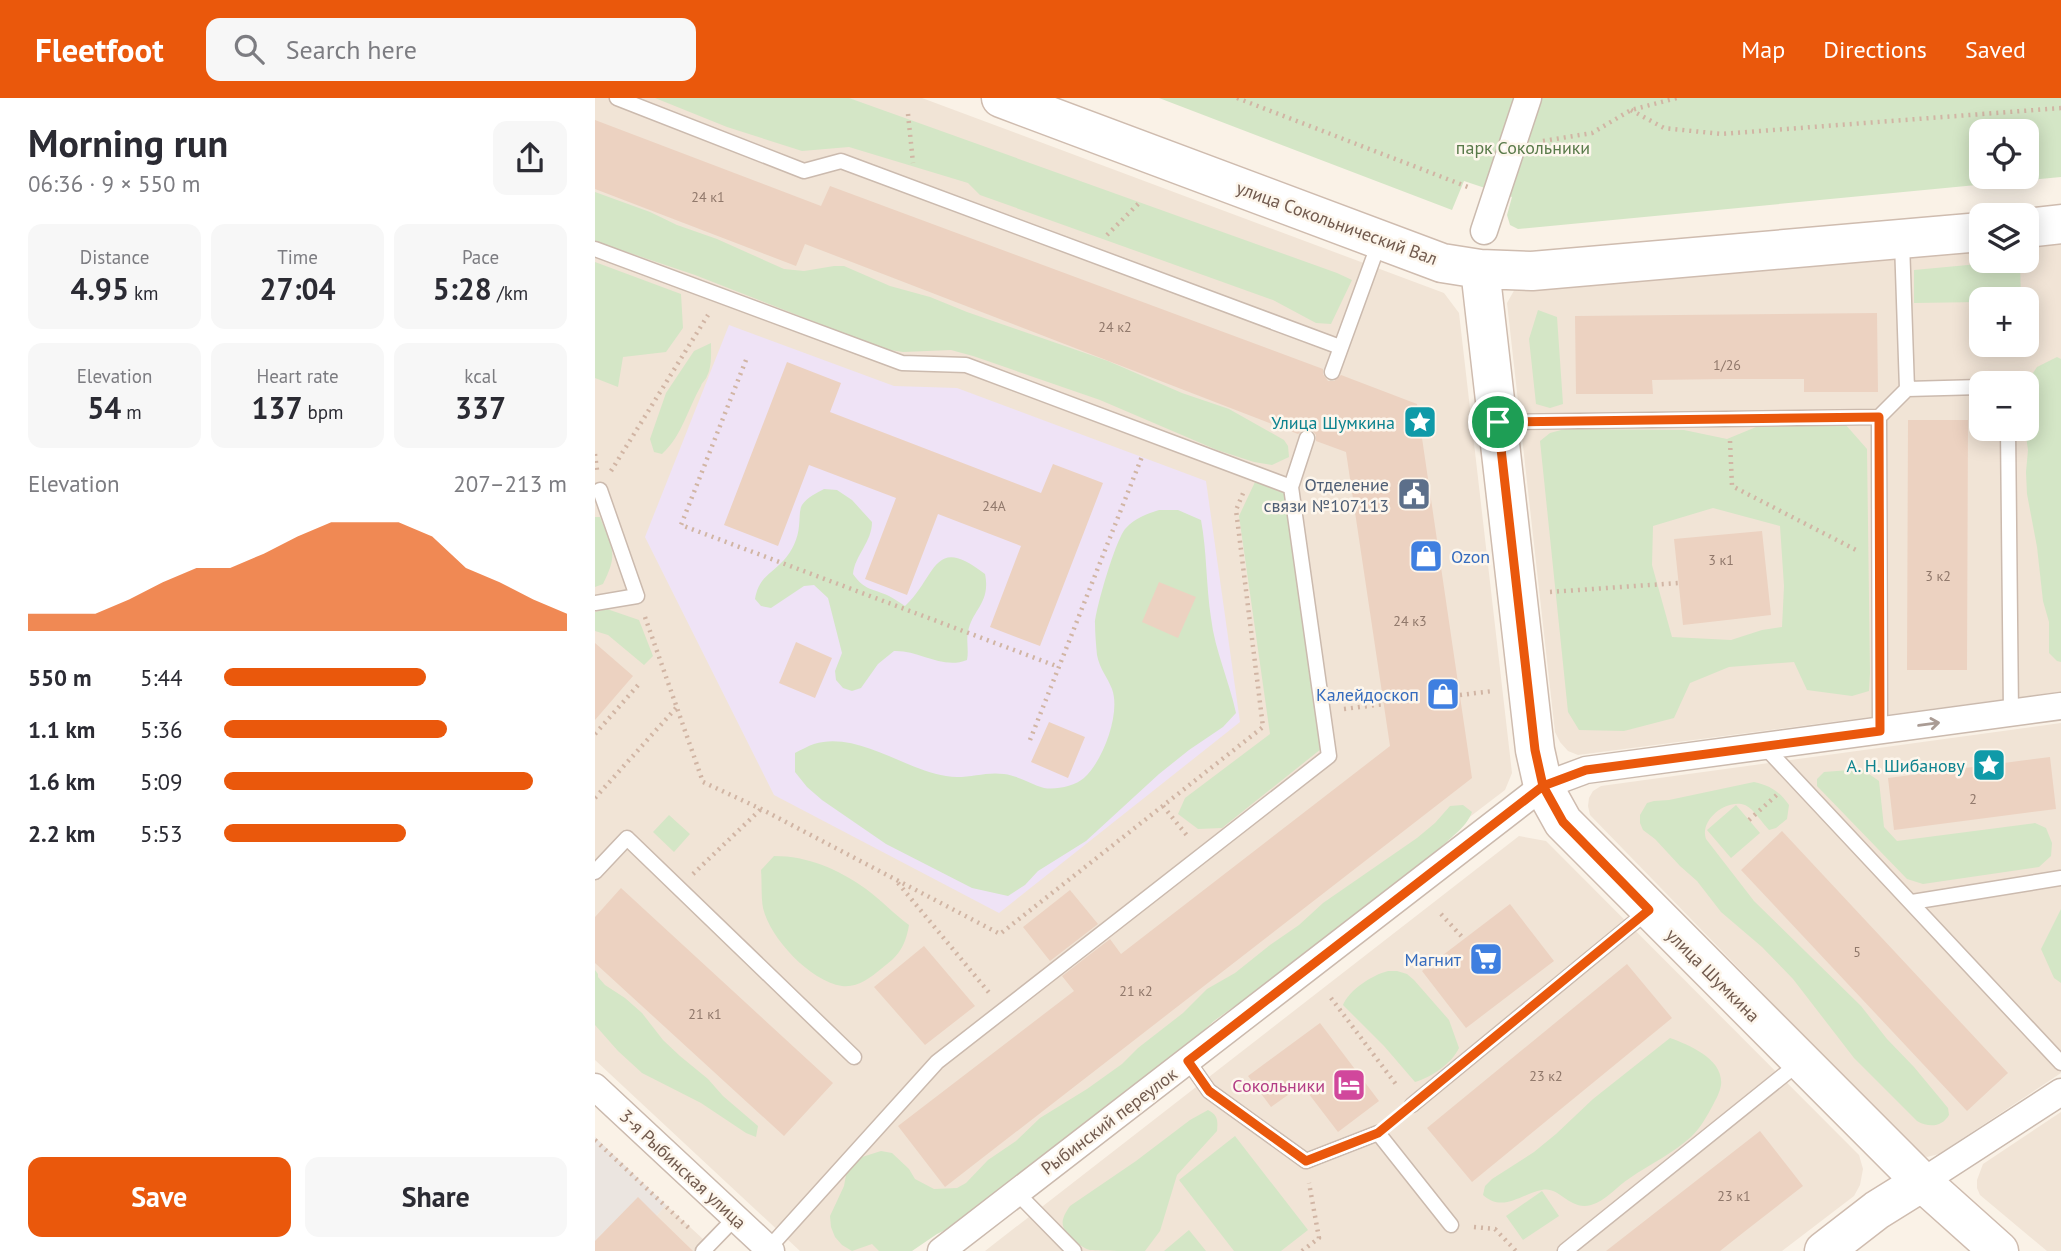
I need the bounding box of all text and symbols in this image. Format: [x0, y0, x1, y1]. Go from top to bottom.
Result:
search box [206, 18, 696, 81]
text: Fleetfoot [35, 28, 164, 71]
icon: search [230, 30, 268, 68]
text: Search here [286, 33, 417, 66]
text: Map [1741, 34, 1785, 65]
text: Directions [1823, 34, 1927, 65]
text: Saved [1965, 34, 2026, 65]
text: Morning run [28, 118, 228, 167]
map controls [1969, 119, 2039, 441]
button: locate [1969, 119, 2039, 189]
button: share [493, 121, 567, 195]
park label: парк Сокольники [1456, 136, 1590, 159]
text: 06:36 · 9 × 550 m [28, 169, 200, 198]
street label: улица Сокольнический Вал [1233, 176, 1441, 270]
house number: 24 к1 [691, 188, 725, 206]
button: layers [1969, 203, 2039, 273]
text: Distance [80, 245, 149, 269]
text: Time [277, 245, 318, 269]
text: Pace [462, 245, 499, 269]
text: 4.95 [70, 269, 129, 308]
text: 27:04 [259, 269, 336, 308]
text: 5:28 [433, 269, 492, 308]
text: km [129, 281, 159, 305]
text: /km [492, 281, 528, 305]
button: + [1969, 287, 2039, 357]
house number: 24 к2 [1098, 318, 1132, 336]
house number: 1/26 [1713, 356, 1741, 374]
text: Elevation [77, 364, 152, 388]
text: Heart rate [256, 364, 339, 388]
text: kcal [464, 364, 497, 388]
button: − [1969, 371, 2039, 441]
text: 54 [87, 388, 121, 427]
text: 137 [251, 388, 302, 427]
text: 337 [455, 388, 506, 427]
pin [1468, 392, 1528, 452]
text: m [121, 400, 142, 424]
text: bpm [302, 400, 344, 424]
place icon: Улица Шумкина [1401, 403, 1439, 441]
icon: arrive [1479, 403, 1517, 441]
place label: Улица Шумкина [1271, 411, 1395, 434]
text: Elevation [28, 469, 120, 498]
text: 207–213 m [453, 469, 567, 498]
place label: Отделение связи №107113 [1264, 473, 1389, 517]
public building icon: Отделение связи №107113 [1395, 475, 1433, 513]
house number: 24А [982, 497, 1007, 515]
shop icon: Ozon [1407, 537, 1445, 575]
place label: Ozon [1451, 545, 1490, 568]
house number: 3 к1 [1708, 551, 1734, 569]
house number: 3 к2 [1925, 567, 1951, 585]
house number: 24 к3 [1393, 612, 1427, 630]
text: 550 m [28, 663, 91, 692]
text: 5:44 [140, 663, 183, 692]
shop icon: Калейдоскоп [1424, 675, 1462, 713]
place label: Калейдоскоп [1316, 683, 1419, 706]
text: 1.1 km [28, 715, 95, 744]
text: 5:36 [140, 715, 183, 744]
one-way arrow [1917, 717, 1940, 730]
place icon: А. Н. Шибанову [1970, 746, 2008, 784]
place label: А. Н. Шибанову [1846, 754, 1966, 777]
text: 1.6 km [28, 767, 95, 796]
text: 5:09 [140, 767, 183, 796]
house number: 2 [1969, 790, 1977, 808]
text: 2.2 km [28, 819, 95, 848]
text: 5:53 [140, 819, 183, 848]
street label: улица Шумкина [1661, 923, 1765, 1027]
supermarket icon: Магнит [1467, 940, 1505, 978]
house number: 5 [1853, 943, 1861, 961]
place label: Магнит [1404, 948, 1462, 971]
house number: 21 к2 [1119, 982, 1153, 1000]
house number: 21 к1 [688, 1005, 722, 1023]
street label: Рыбинский переулок [1036, 1062, 1182, 1180]
hotel icon: Сокольники [1330, 1066, 1368, 1104]
house number: 23 к2 [1529, 1067, 1563, 1085]
place label: Сокольники [1232, 1074, 1325, 1097]
street label: 3-я Рыбинская улица [615, 1104, 751, 1234]
button: Save [28, 1157, 291, 1237]
button: Share [305, 1157, 567, 1237]
house number: 23 к1 [1717, 1187, 1751, 1205]

